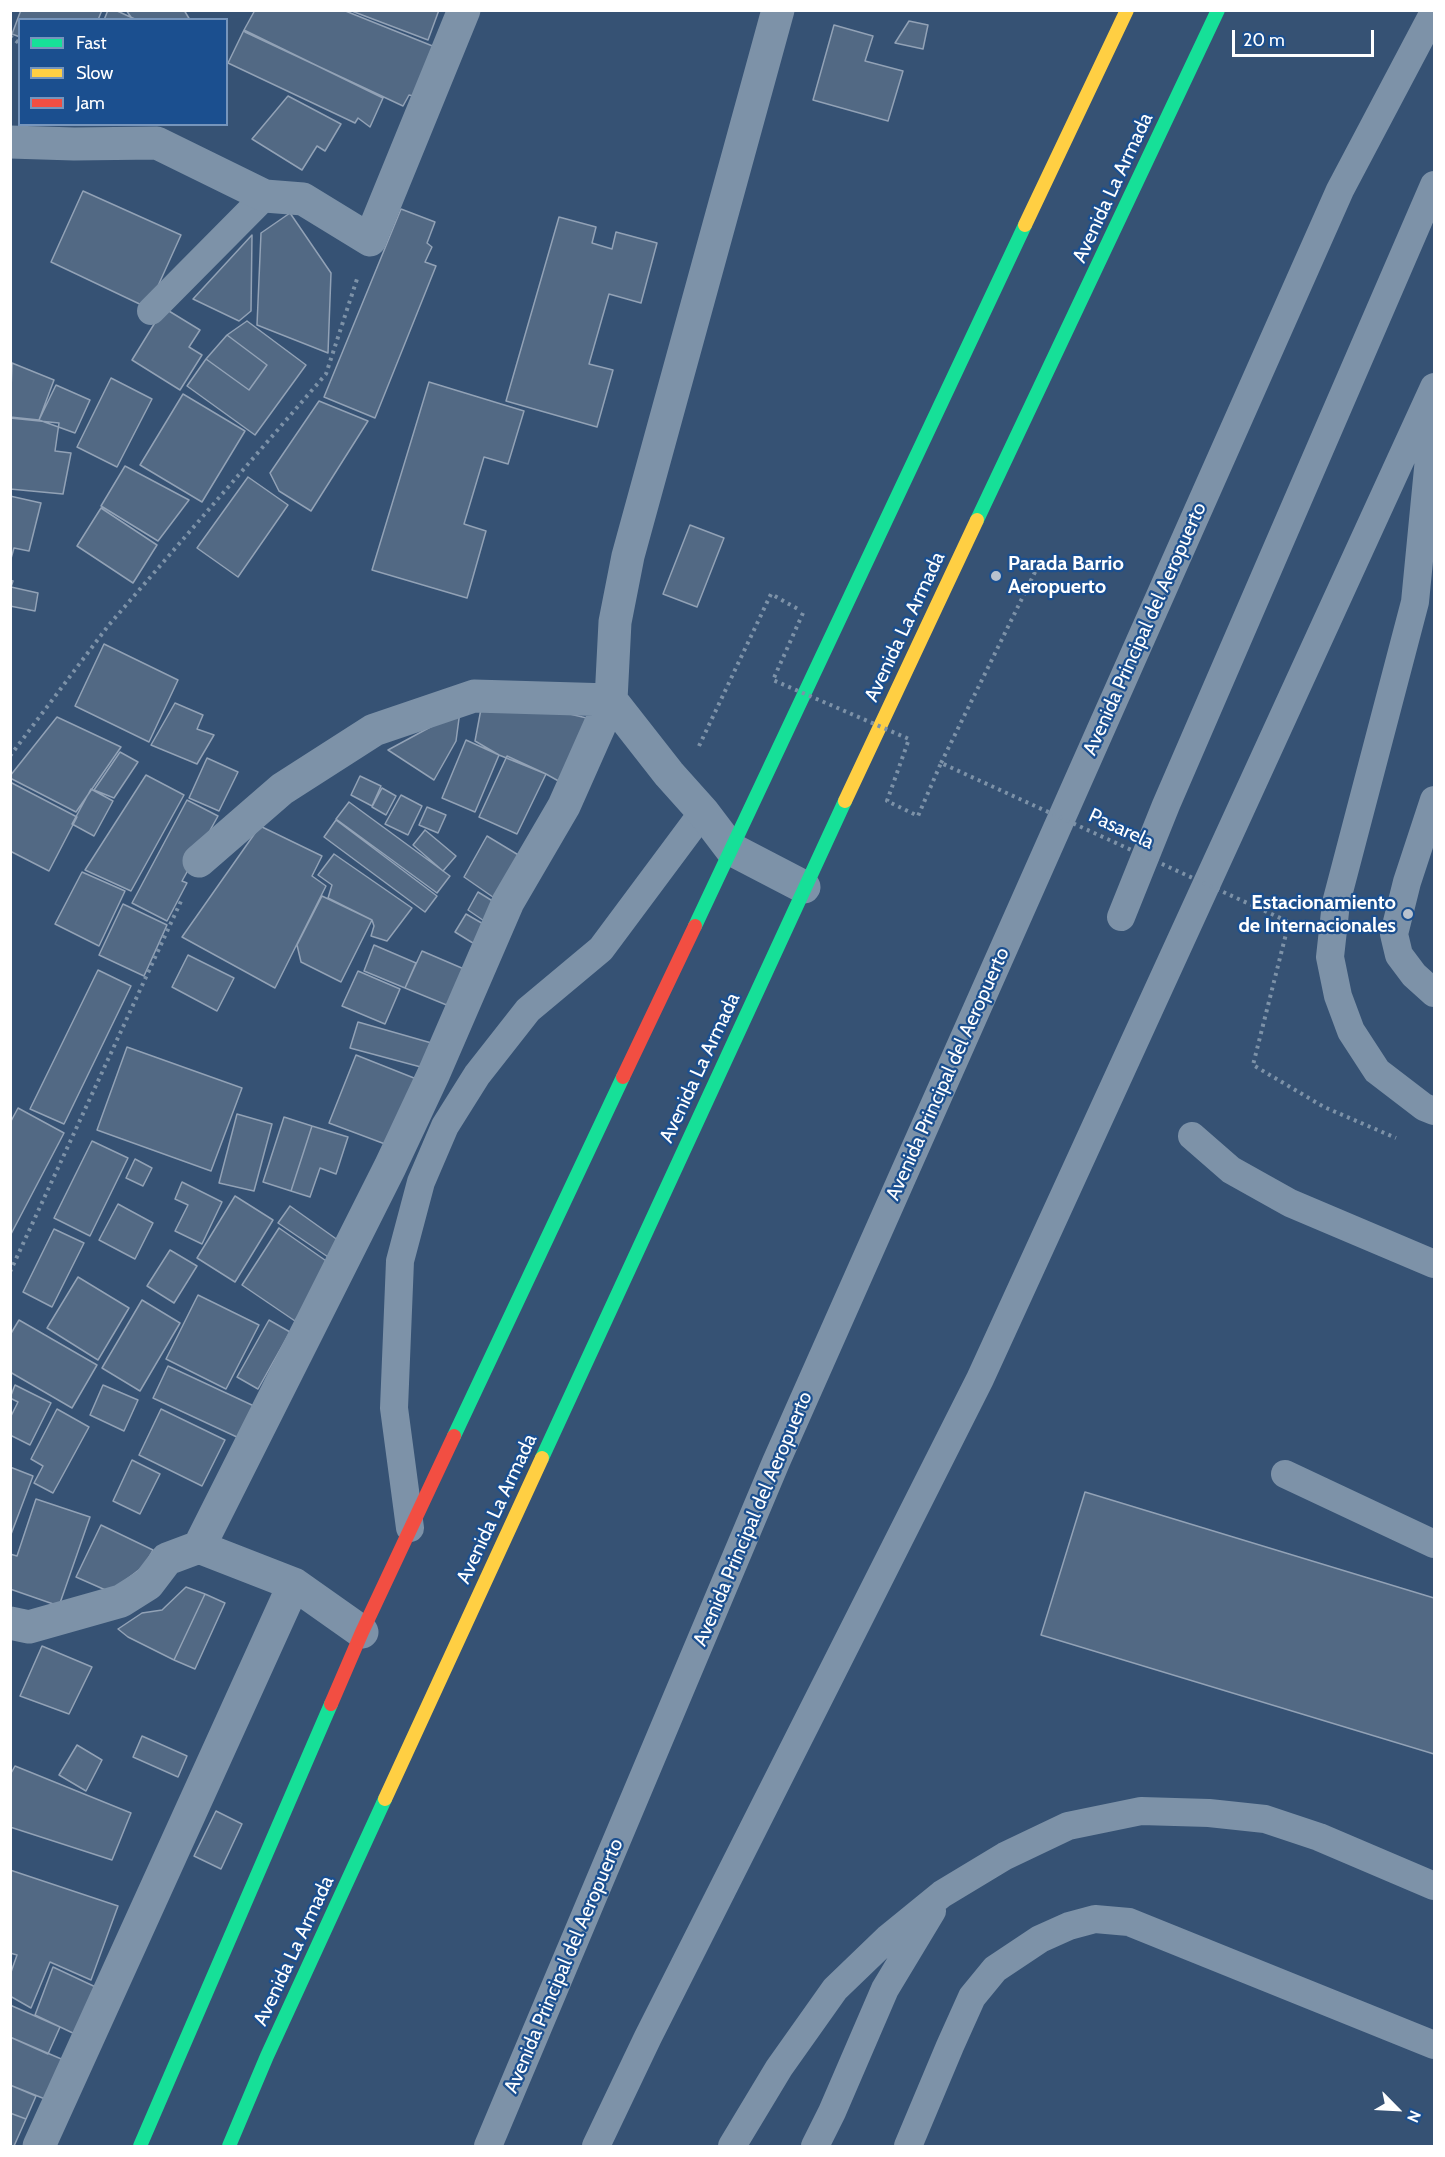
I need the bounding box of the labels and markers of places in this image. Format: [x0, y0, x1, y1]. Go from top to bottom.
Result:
place label: Parada Barrio Aeropuerto [1008, 552, 1124, 599]
marker: Parada Barrio Aeropuerto [989, 569, 1003, 583]
place label: Estacionamiento de Internacionales [1238, 891, 1396, 938]
marker: Estacionamiento de Internacionales [1401, 907, 1415, 921]

